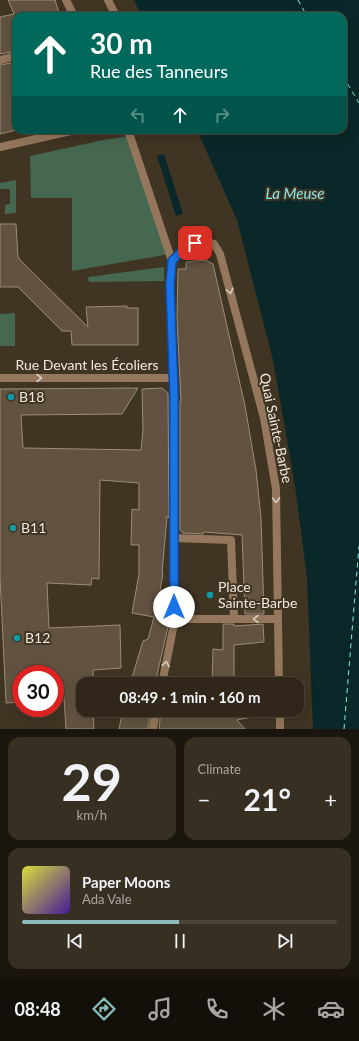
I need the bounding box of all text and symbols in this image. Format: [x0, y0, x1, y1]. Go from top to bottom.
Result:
text: 30 m [90, 26, 153, 60]
icon: ahead [24, 28, 76, 80]
text: Rue des Tanneurs [90, 60, 228, 82]
icon: left [127, 104, 149, 126]
icon: ahead [169, 104, 191, 126]
icon: right [211, 104, 233, 126]
water label: La Meuse [265, 184, 325, 202]
pin [178, 226, 212, 260]
icon: arrive [184, 232, 206, 254]
one-way arrow [225, 288, 234, 295]
street label: Rue Devant les Écoliers [15, 356, 159, 373]
street label: Quai Sainte-Barbe [257, 371, 296, 485]
one-way arrow [36, 374, 42, 382]
place label: B18 [19, 388, 44, 405]
marker: B18 [6, 392, 16, 402]
one-way arrow [272, 497, 280, 503]
place label: B11 [21, 519, 46, 536]
marker: B11 [8, 523, 18, 533]
place label: Place Sainte-Barbe [218, 578, 297, 611]
position arrow [153, 586, 195, 628]
marker: Place Sainte-Barbe [205, 590, 215, 600]
one-way arrow [253, 615, 259, 623]
place label: B12 [25, 629, 50, 646]
marker: B12 [12, 633, 22, 643]
one-way arrow [161, 661, 169, 668]
speed limit sign: 30 [12, 665, 64, 717]
text: 08:49 · 1 min · 160 m [120, 688, 260, 706]
text: 29 [62, 750, 122, 812]
text: Climate [198, 761, 241, 777]
text: 21° [244, 781, 291, 817]
text: − [198, 786, 210, 813]
text: + [324, 786, 337, 813]
text: km/h [77, 807, 107, 823]
text: Paper Moons [82, 873, 170, 891]
text: Ada Vale [82, 891, 132, 907]
icon: previous [64, 930, 86, 952]
icon: pause [169, 930, 191, 952]
icon: next [274, 930, 296, 952]
icon: directions [90, 995, 118, 1023]
icon: music [146, 995, 174, 1023]
icon: phone [203, 995, 231, 1023]
icon: climate [260, 995, 288, 1023]
icon: car [317, 995, 345, 1023]
text: 08:48 [14, 998, 61, 1020]

